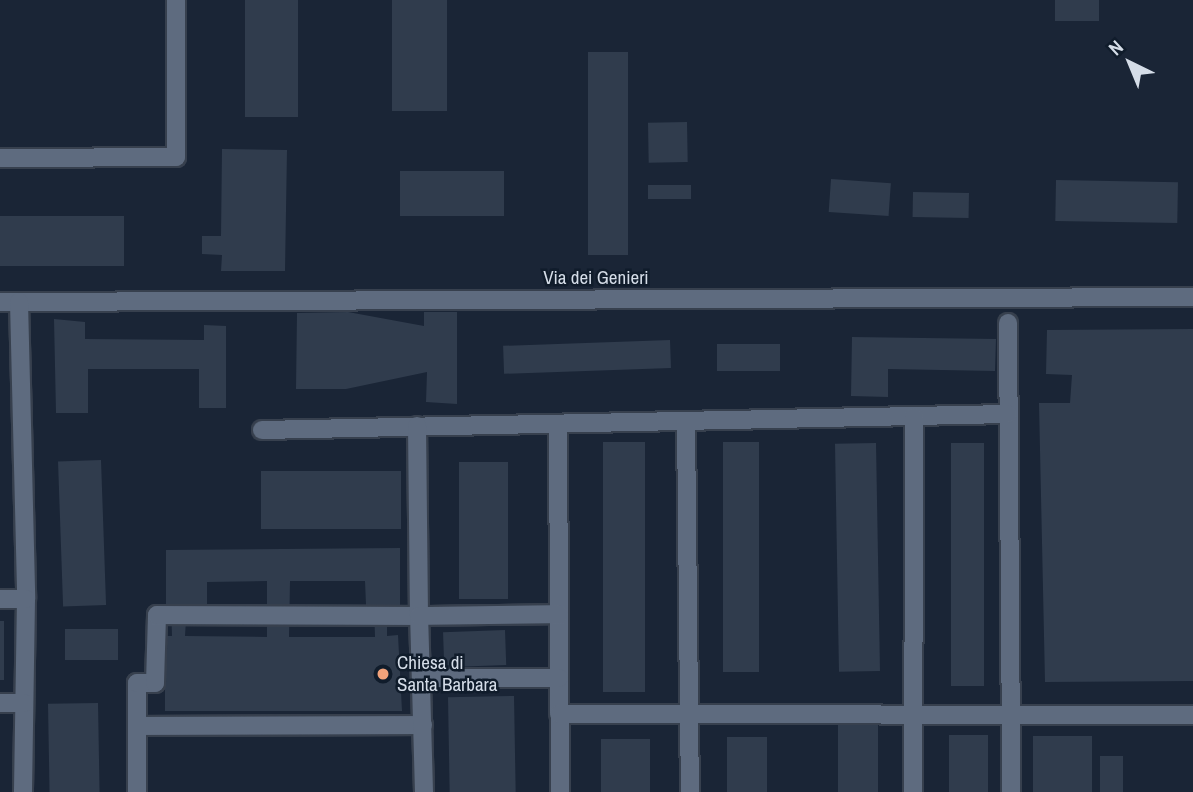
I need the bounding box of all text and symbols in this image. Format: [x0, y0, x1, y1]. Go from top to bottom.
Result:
north arrow [1095, 28, 1165, 98]
text: N [1103, 34, 1129, 61]
street label: Via dei Genieri [543, 267, 649, 289]
place label: Chiesa di Santa Barbara [397, 652, 497, 696]
marker: Chiesa di Santa Barbara [375, 666, 391, 682]

